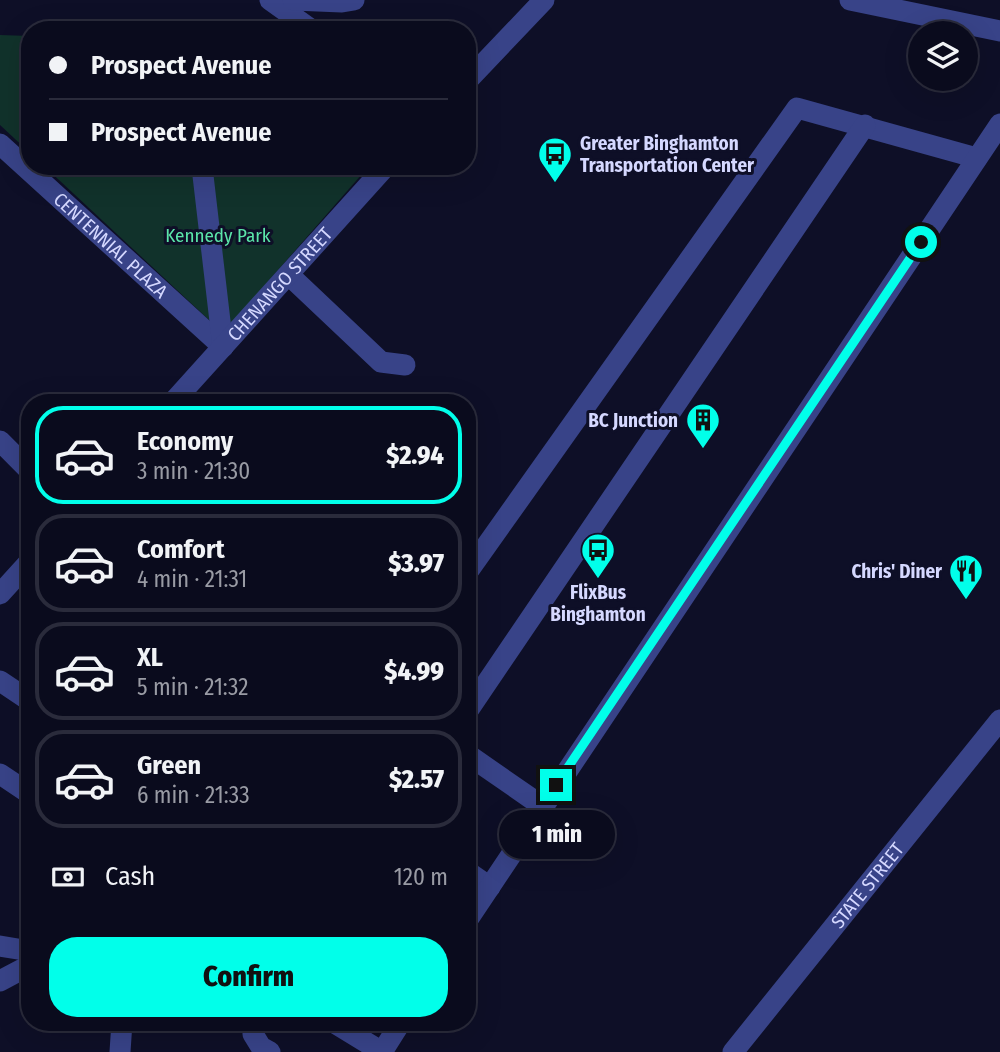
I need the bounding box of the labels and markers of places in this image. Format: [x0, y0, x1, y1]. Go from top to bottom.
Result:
place label: Greater Binghamton Transportation Center [580, 132, 755, 177]
bus stop icon: Greater Binghamton Transportation Center [536, 135, 574, 184]
building icon: BC Junction [684, 401, 722, 450]
place label: BC Junction [588, 409, 678, 432]
bus stop icon: FlixBus Binghamton [579, 531, 617, 580]
restaurant icon: Chris' Diner [947, 552, 985, 601]
place label: Chris' Diner [851, 560, 943, 583]
place label: FlixBus Binghamton [550, 581, 646, 626]

